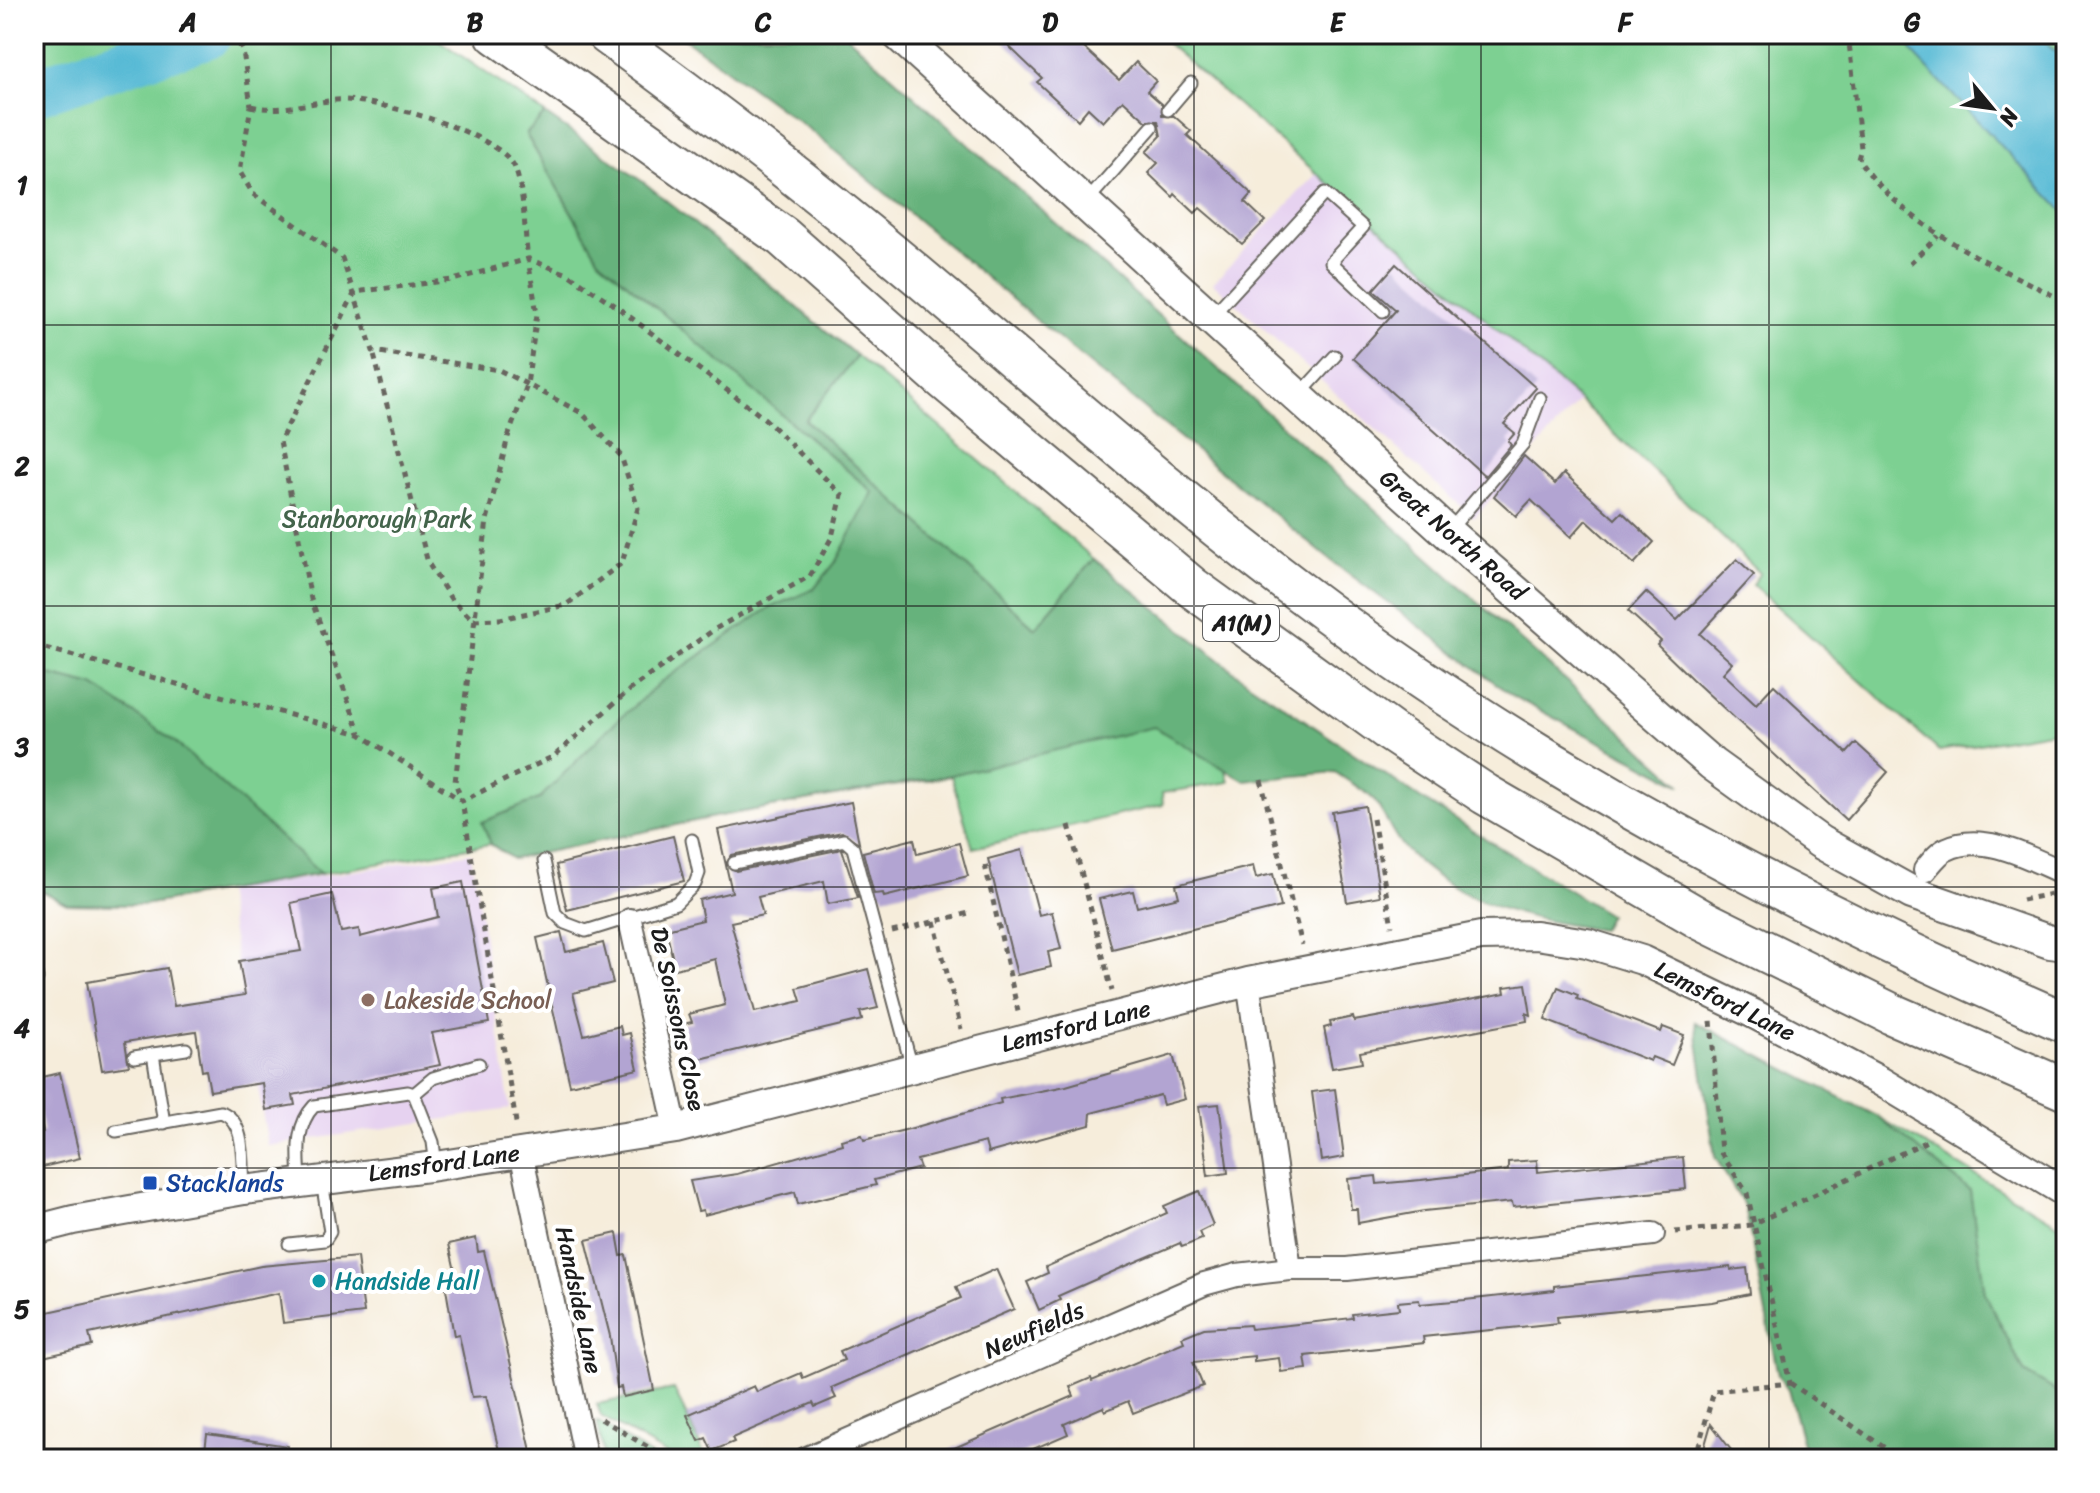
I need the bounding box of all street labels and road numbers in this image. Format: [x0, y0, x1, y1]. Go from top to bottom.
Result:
street label: Great North Road [1369, 458, 1538, 612]
road number: A1(M) [1203, 605, 1279, 641]
street label: De Soissons Close [638, 923, 718, 1115]
street label: Lemsford Lane [1647, 949, 1803, 1053]
street label: Lemsford Lane [997, 987, 1155, 1065]
street label: Lemsford Lane [365, 1132, 523, 1194]
street label: Handside Lane [543, 1222, 615, 1378]
street label: Newfields [977, 1289, 1092, 1371]

